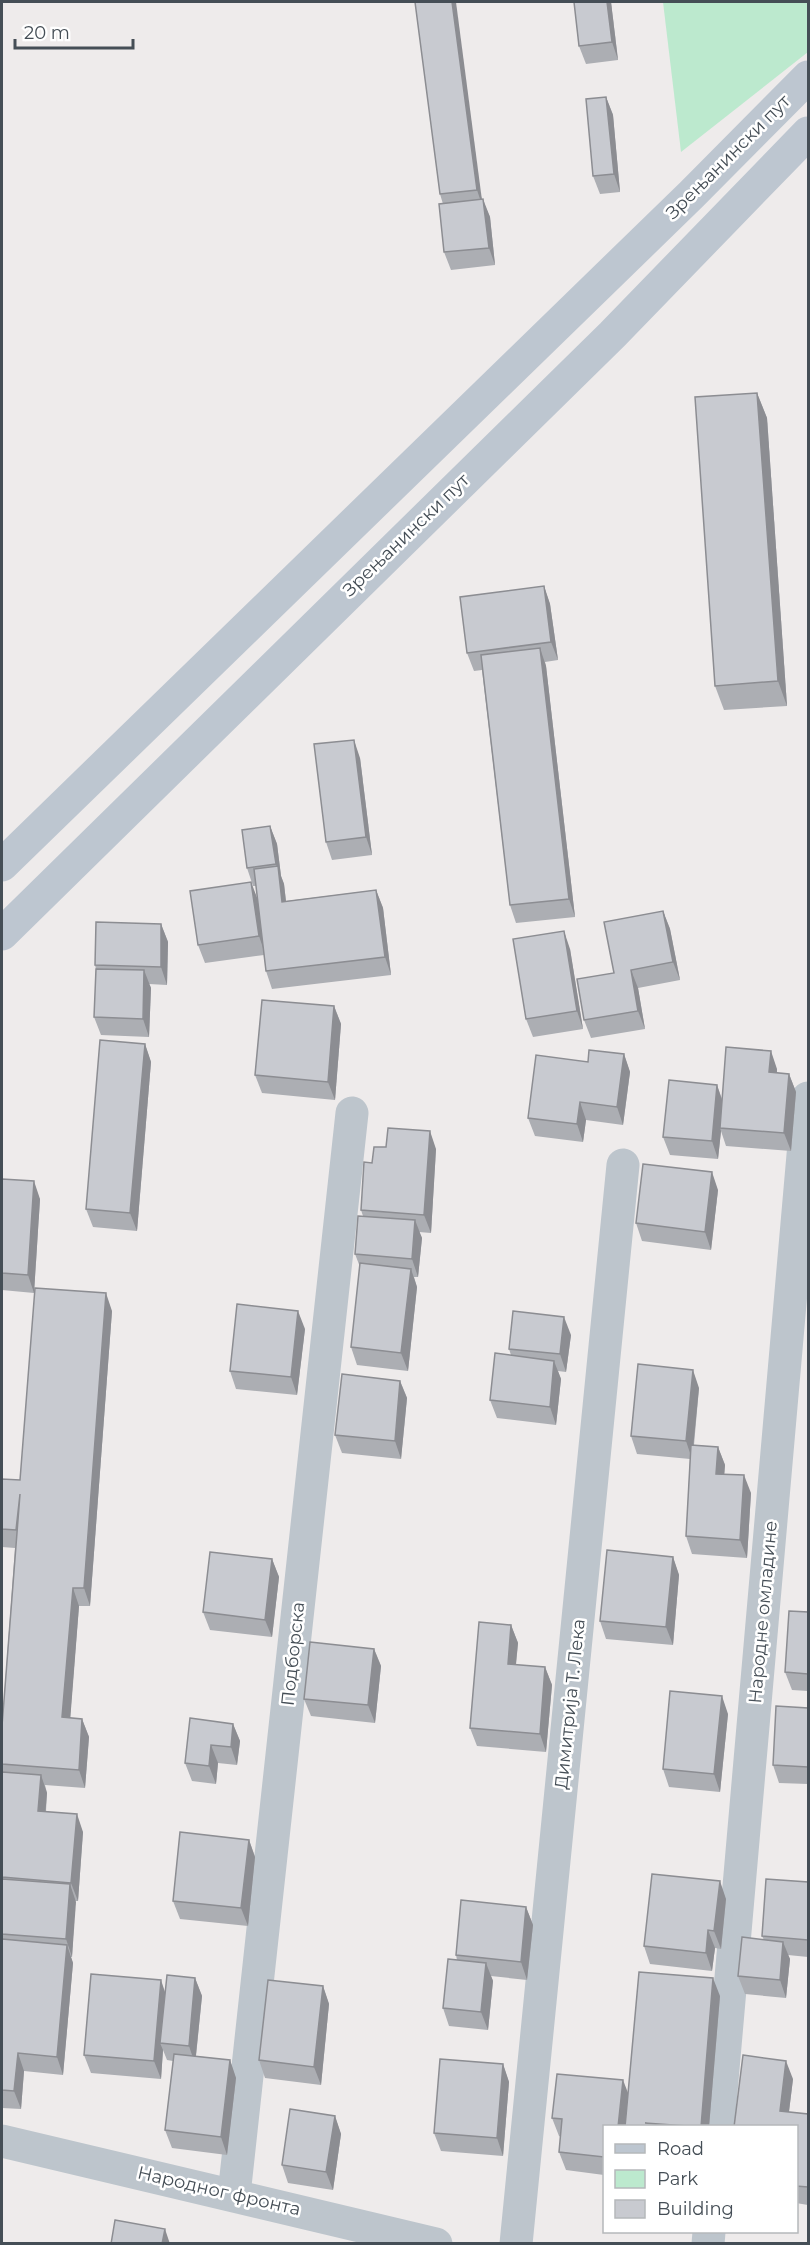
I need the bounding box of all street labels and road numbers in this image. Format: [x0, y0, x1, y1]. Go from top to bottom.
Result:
street label: Зрењанински пут [661, 90, 795, 224]
street label: Зрењанински пут [338, 469, 474, 601]
street label: Народне омладине [744, 1520, 782, 1704]
street label: Подборска [277, 1601, 309, 1707]
street label: Димитрија Т. Лека [550, 1618, 590, 1790]
street label: Народног фронта [135, 2162, 303, 2220]

